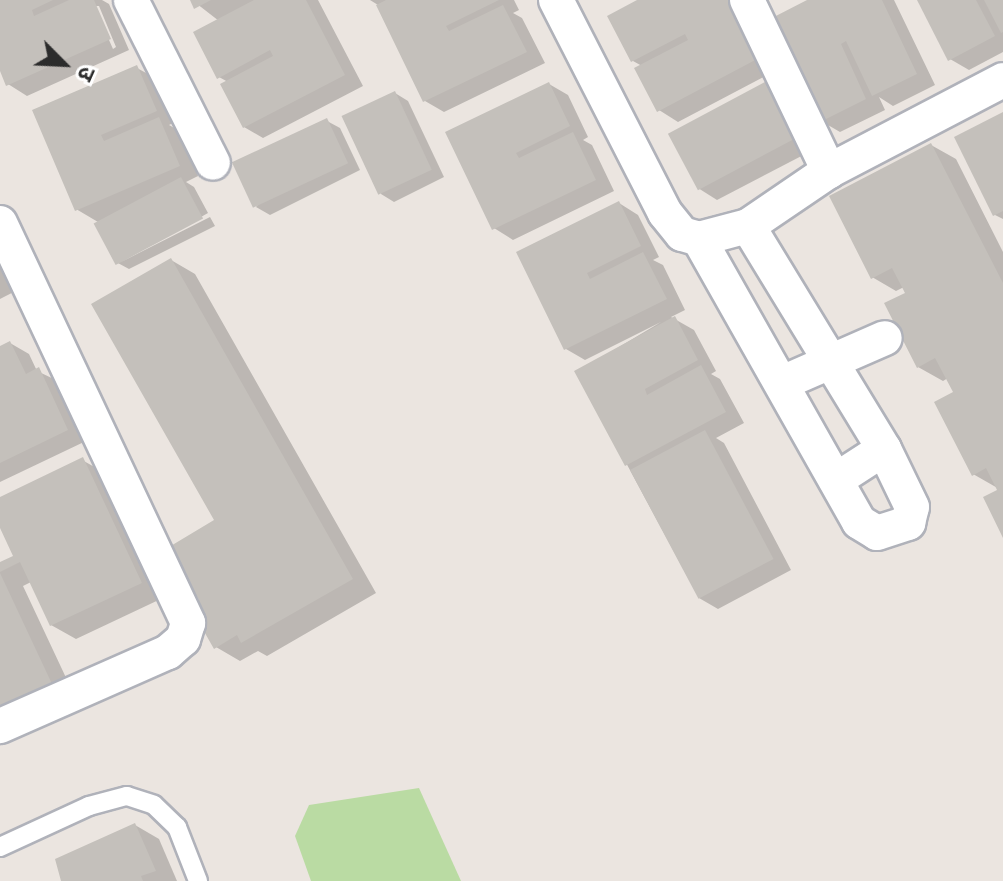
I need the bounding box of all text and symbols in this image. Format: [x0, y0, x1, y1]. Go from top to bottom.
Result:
north arrow [24, 24, 104, 104]
text: उ [71, 63, 101, 85]

